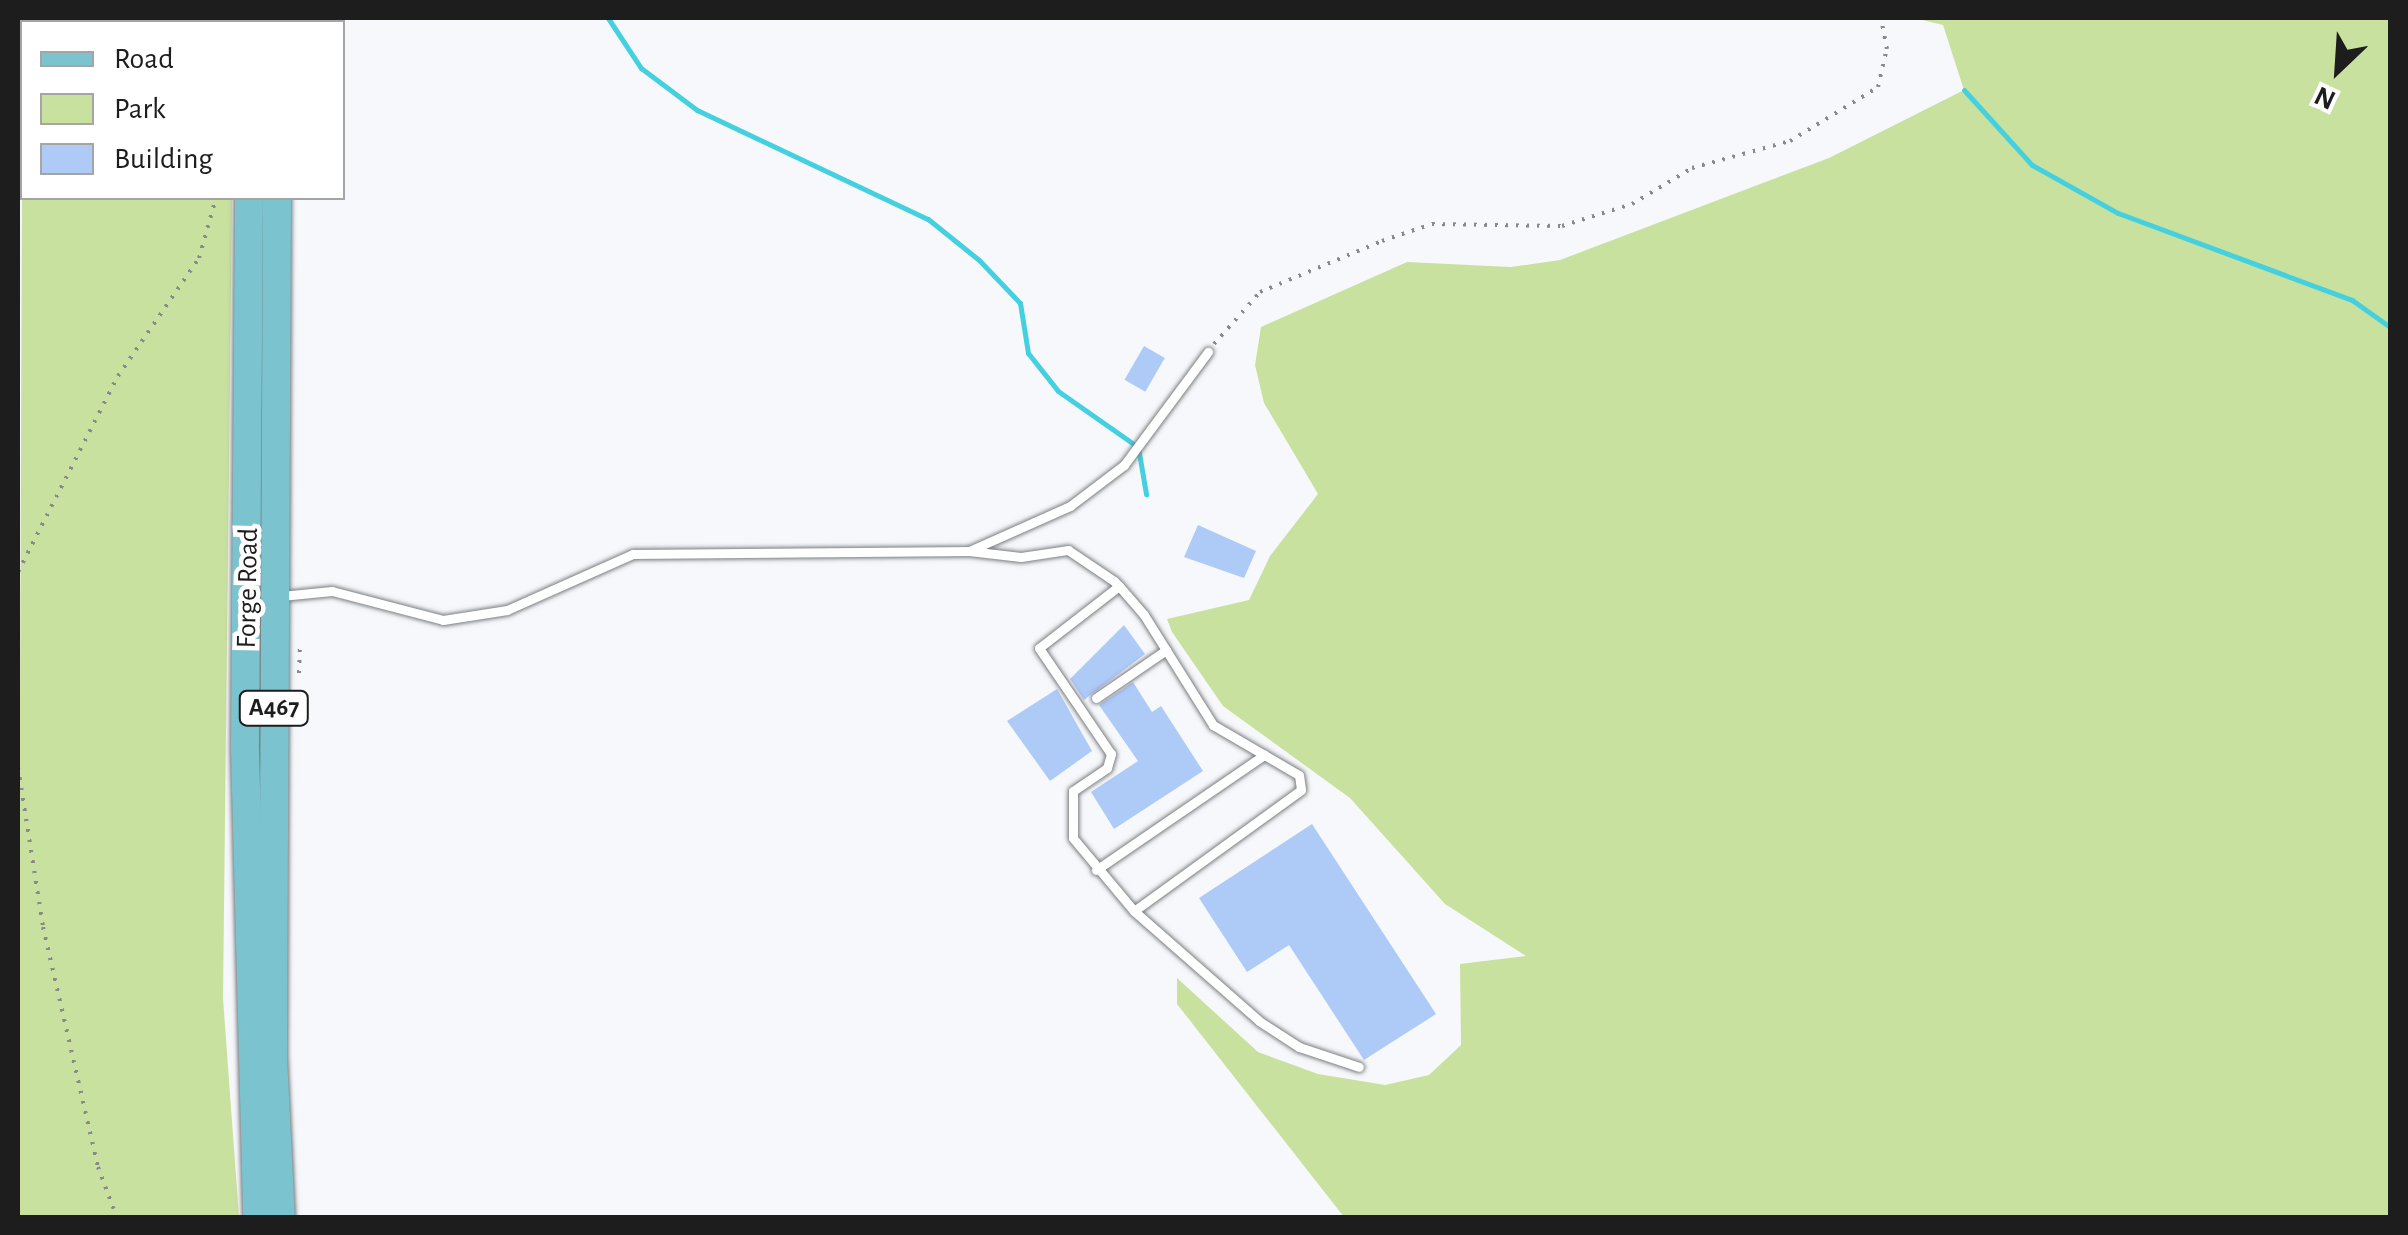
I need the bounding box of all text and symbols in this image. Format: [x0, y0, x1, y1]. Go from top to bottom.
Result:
legend [20, 20, 345, 200]
north arrow [2288, 20, 2388, 120]
text: Road [114, 44, 174, 74]
text: N [2311, 80, 2340, 114]
text: Park [114, 94, 166, 124]
text: Building [114, 144, 213, 174]
street label: Forge Road [230, 527, 266, 649]
road number: A467 [236, 688, 312, 728]

